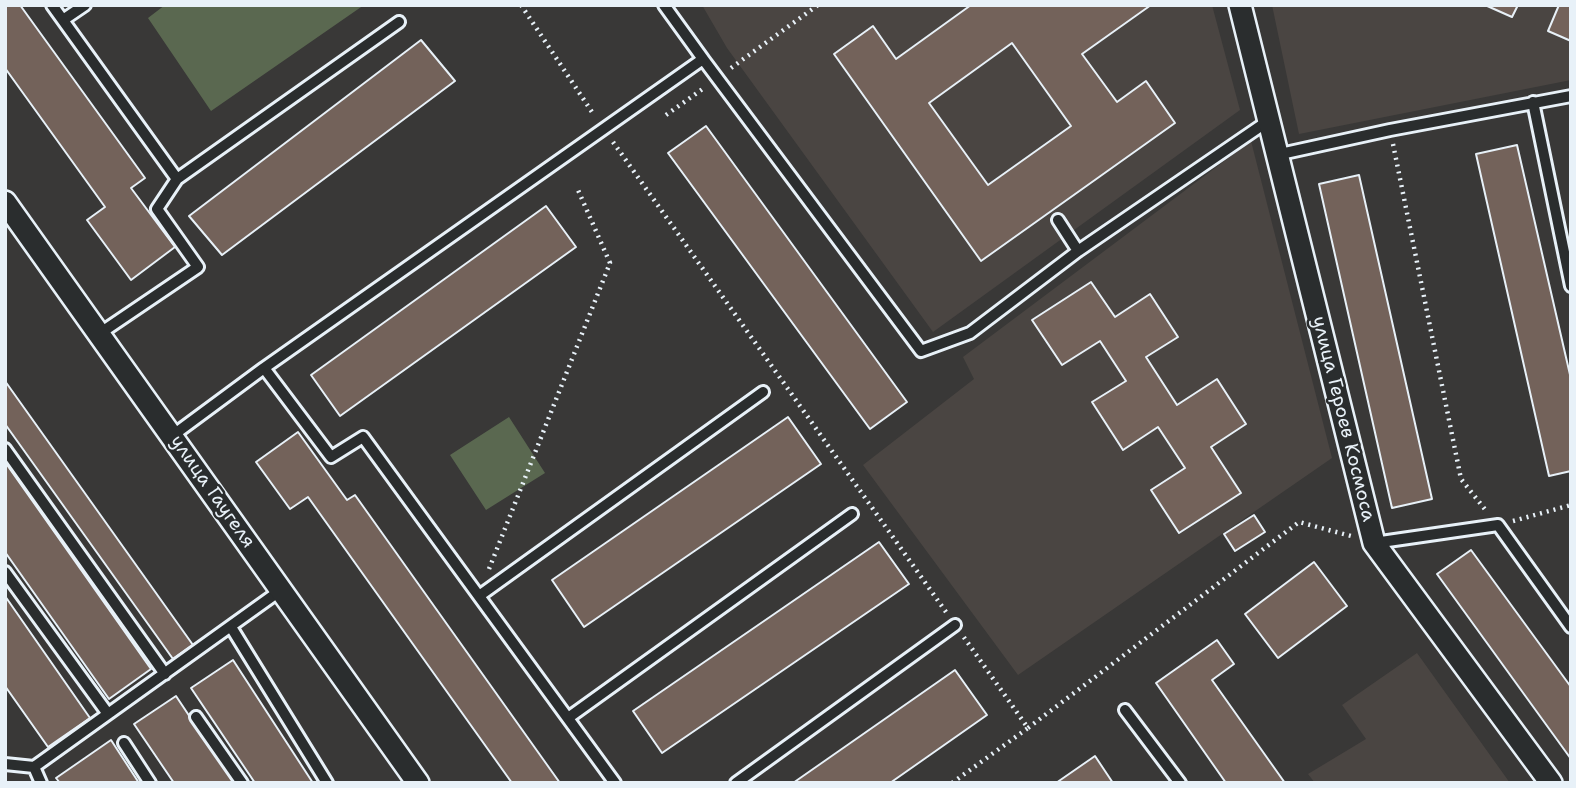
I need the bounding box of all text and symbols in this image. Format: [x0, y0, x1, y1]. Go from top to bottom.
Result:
street label: улица Героев Космоса [1306, 314, 1380, 524]
street label: улица Гаугеля [165, 431, 259, 553]

